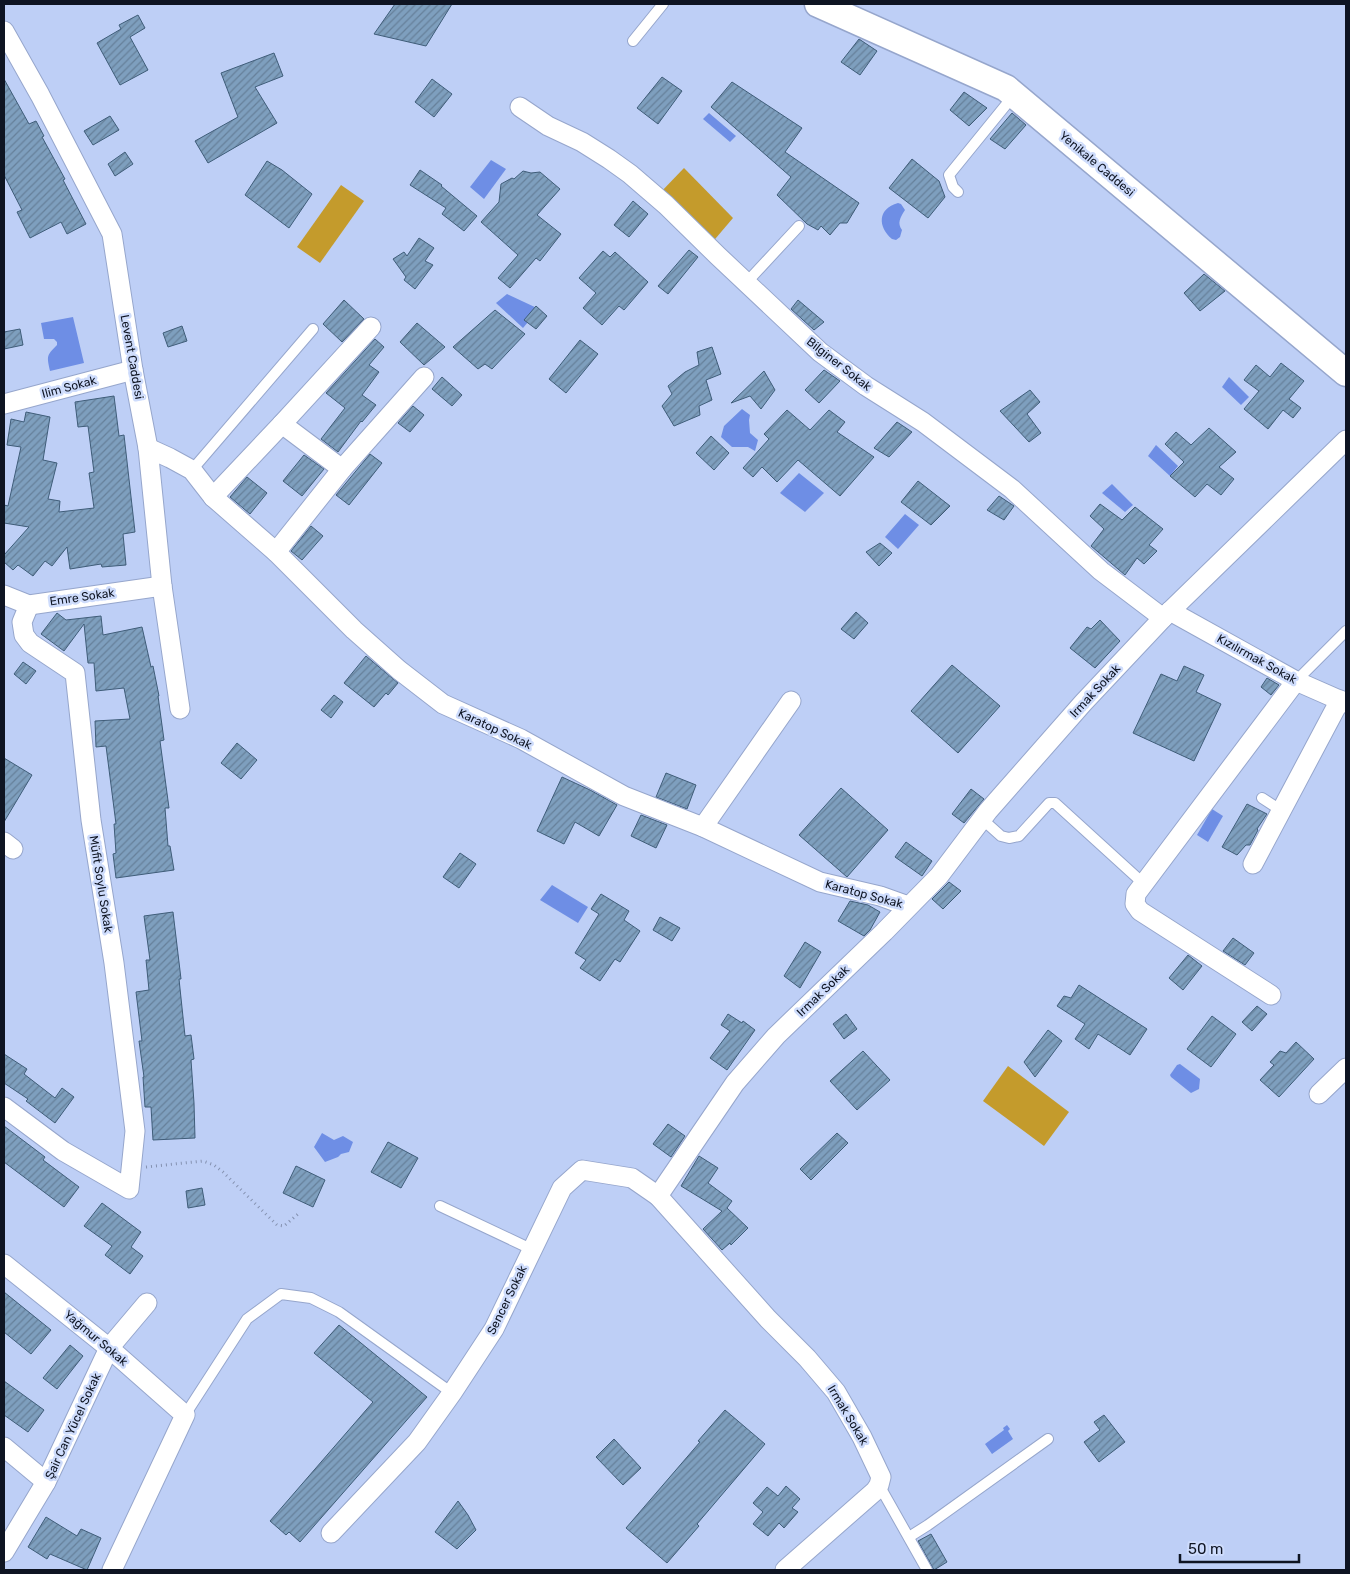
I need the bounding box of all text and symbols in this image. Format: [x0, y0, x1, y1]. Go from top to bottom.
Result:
street label: Yenikale Caddesi [1057, 129, 1137, 199]
street label: Levent Caddesi [118, 314, 146, 401]
street label: Bilginer Sokak [804, 334, 875, 394]
street label: Ilim Sokak [40, 373, 99, 401]
street label: Emre Sokak [49, 585, 116, 608]
street label: Kızılırmak Sokak [1215, 631, 1300, 687]
street label: Irmak Sokak [1067, 661, 1124, 720]
street label: Karatop Sokak [456, 706, 535, 753]
street label: Müfit Soylu Sokak [86, 834, 116, 934]
street label: Karatop Sokak [824, 877, 905, 911]
street label: Irmak Sokak [794, 962, 853, 1019]
street label: Sencer Sokak [484, 1262, 530, 1337]
street label: Yağmur Sokak [61, 1307, 131, 1369]
street label: Şair Can Yücel Sokak [42, 1370, 104, 1481]
street label: Irmak Sokak [825, 1383, 872, 1448]
scale bar [1180, 1532, 1299, 1564]
text: 50 m [1188, 1540, 1223, 1558]

